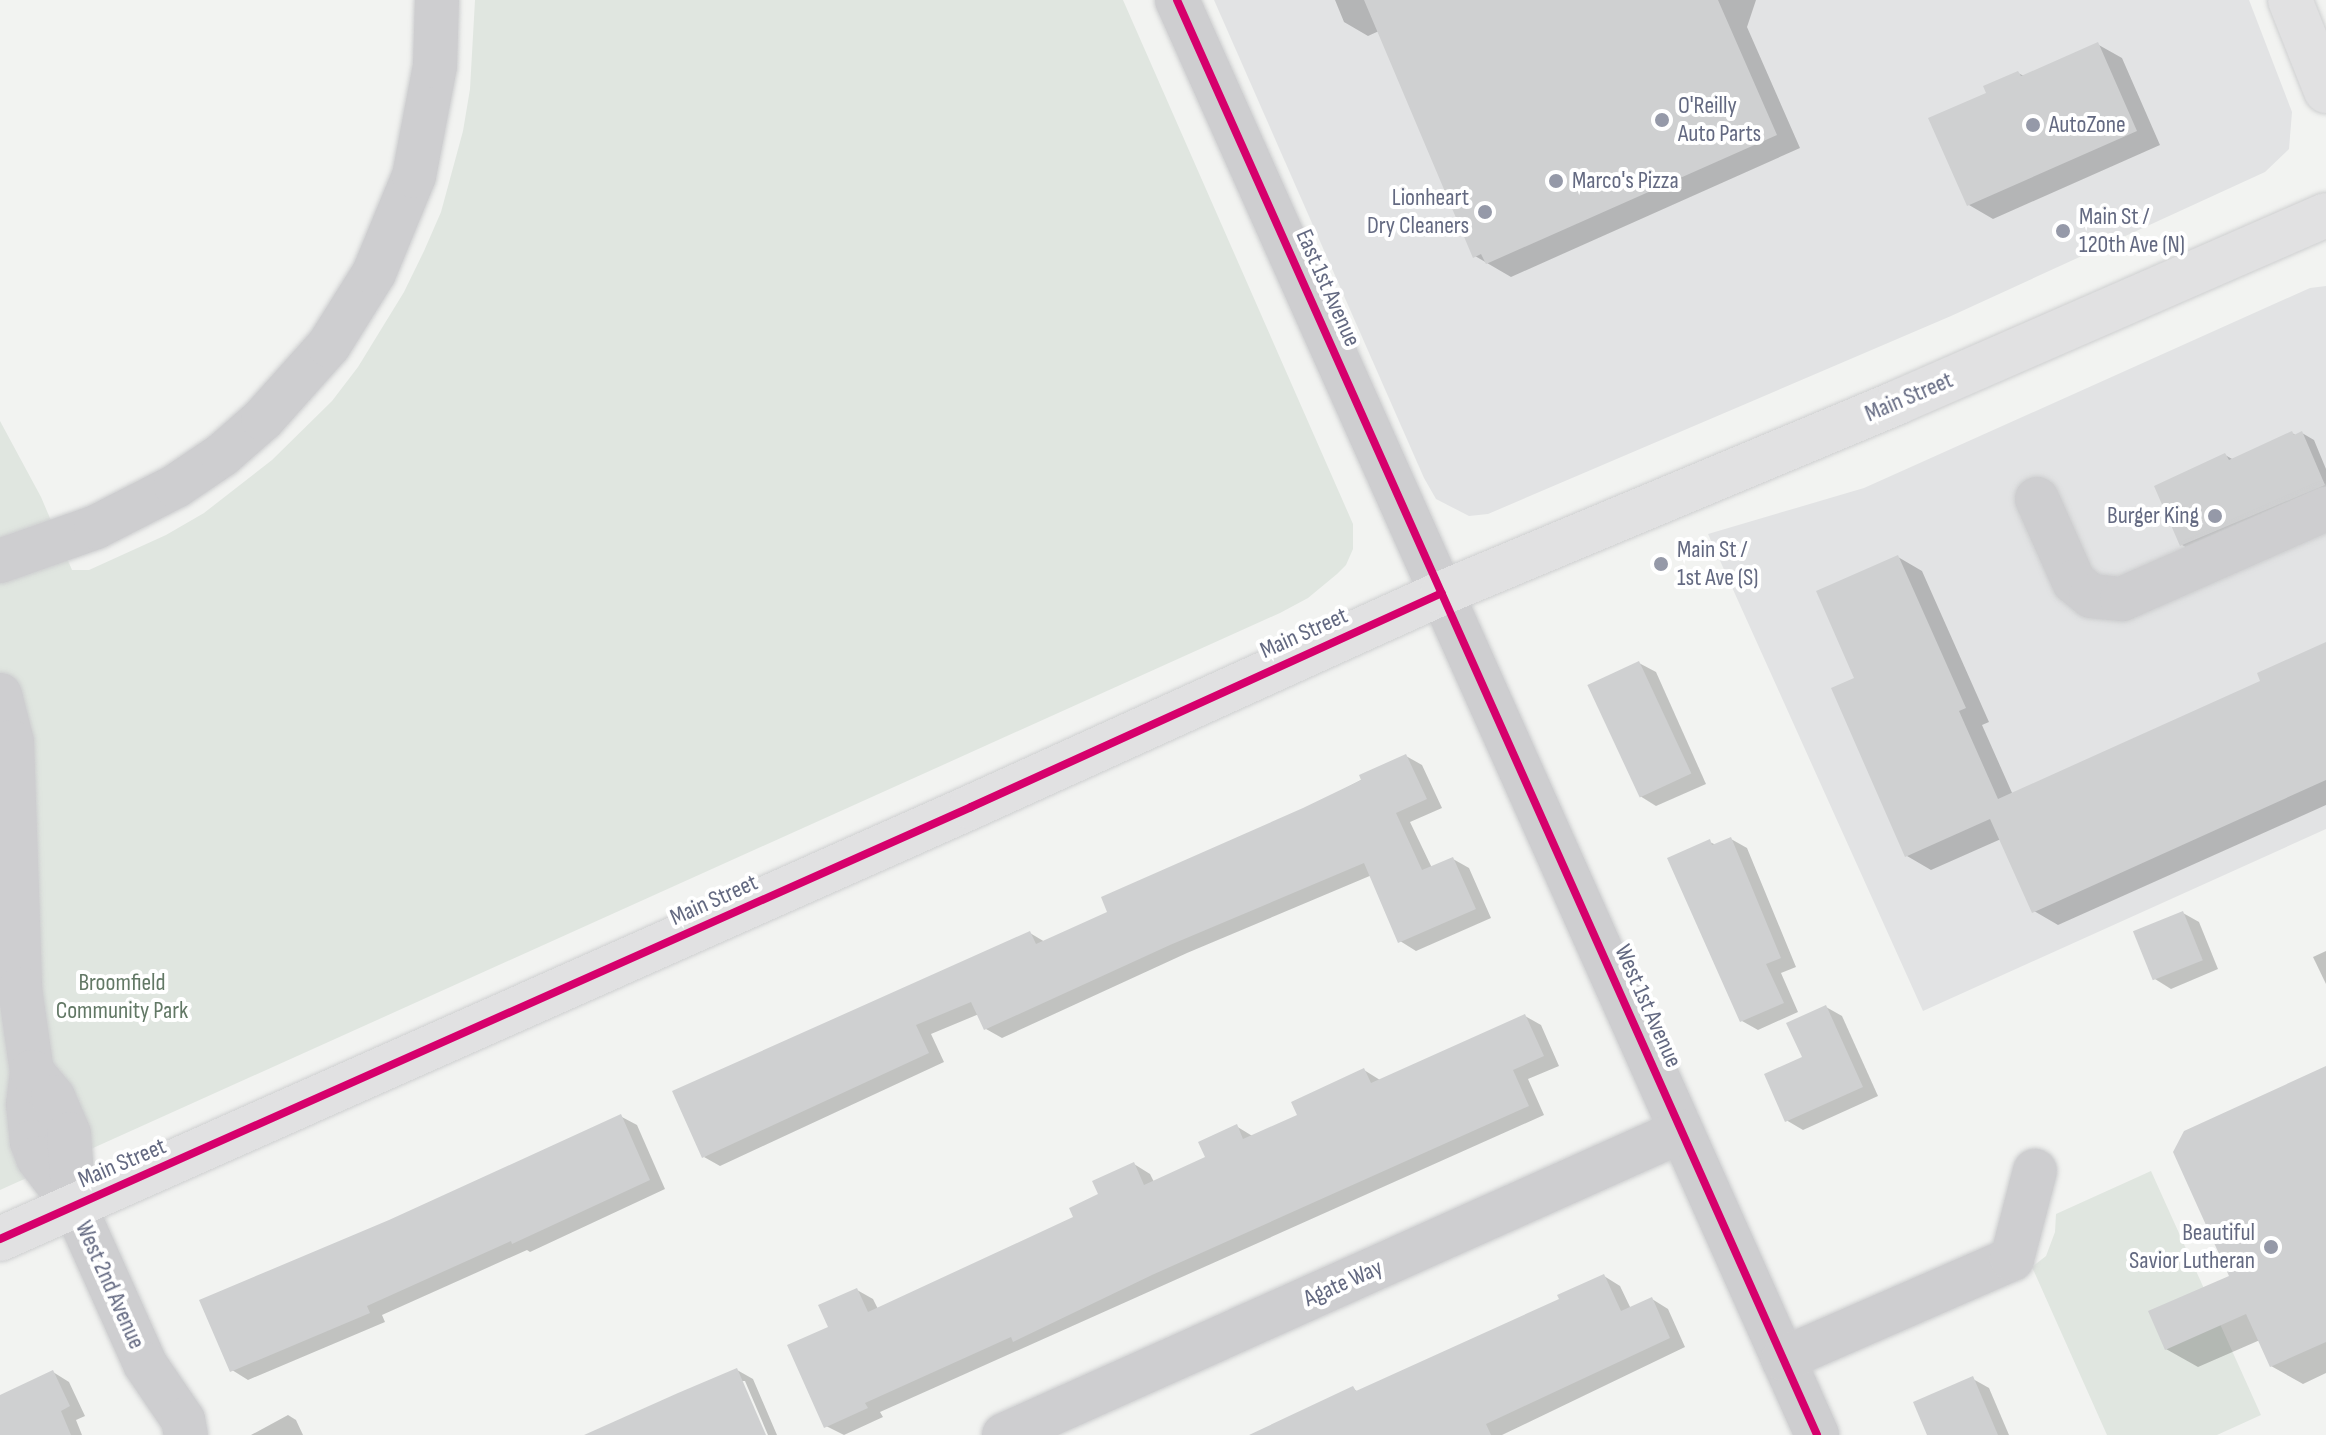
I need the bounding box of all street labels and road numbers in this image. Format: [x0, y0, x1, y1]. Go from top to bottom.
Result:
street label: East 1st Avenue [1289, 225, 1367, 351]
street label: Main Street [1861, 366, 1957, 428]
street label: Main Street [1256, 601, 1352, 665]
street label: Main Street [666, 868, 762, 932]
street label: West 1st Avenue [1608, 940, 1688, 1072]
street label: Main Street [74, 1132, 170, 1194]
street label: West 2nd Avenue [69, 1216, 151, 1354]
street label: Agate Way [1299, 1253, 1387, 1313]

